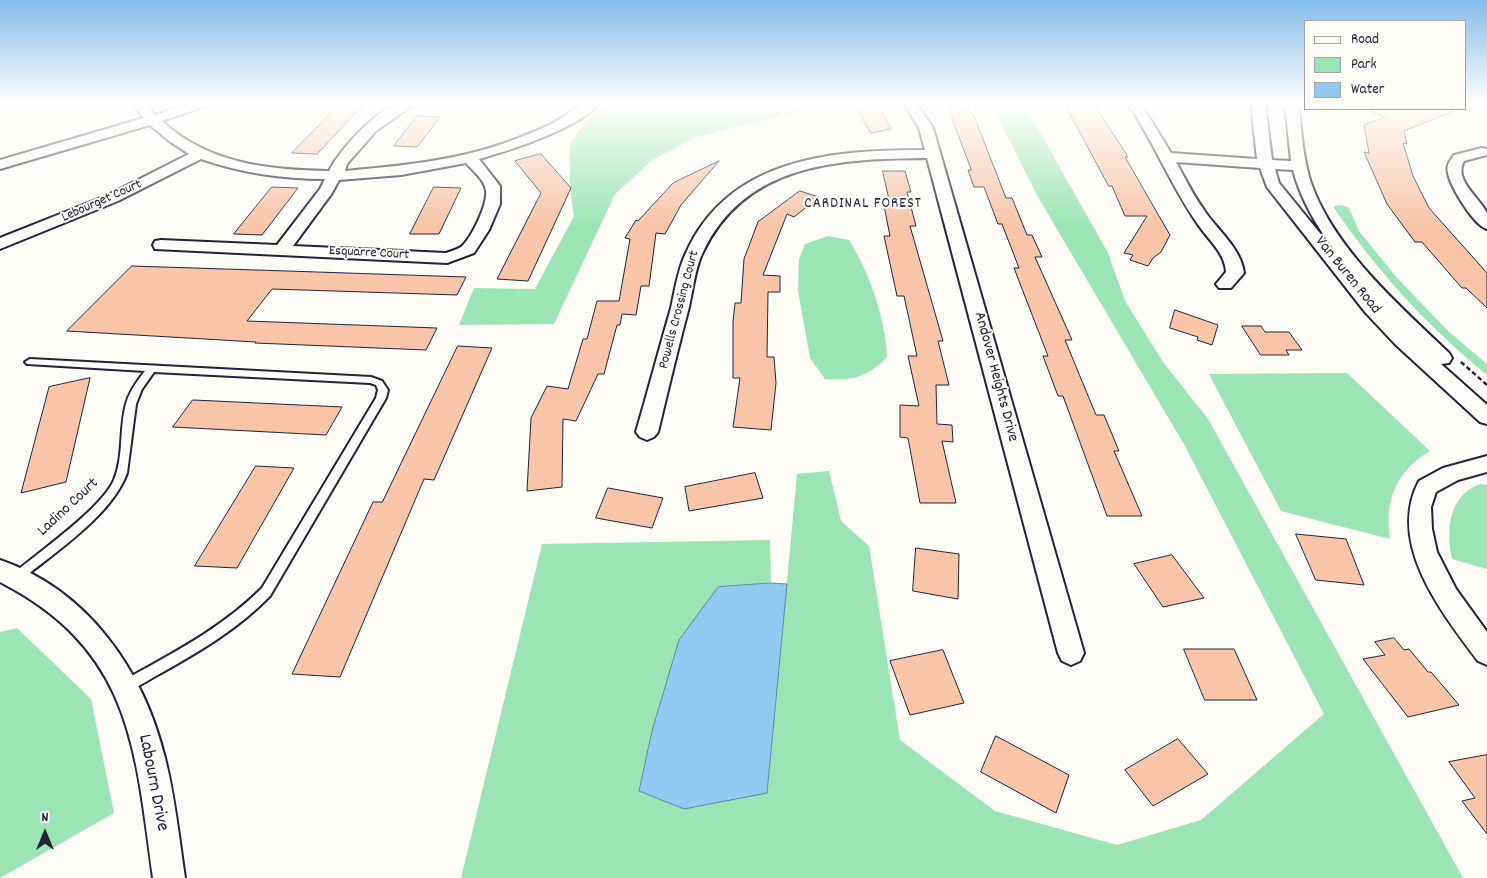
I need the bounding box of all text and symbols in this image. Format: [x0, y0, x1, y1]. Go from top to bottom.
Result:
legend [1304, 20, 1467, 110]
text: Road [1351, 29, 1379, 51]
text: Park [1351, 54, 1377, 76]
text: Water [1351, 79, 1384, 101]
street label: Lebourget Court [59, 177, 145, 227]
district label: CARDINAL FOREST [802, 196, 924, 214]
street label: Van Buren Road [1310, 233, 1384, 319]
street label: Esquarre Court [328, 244, 410, 264]
street label: Powells Crossing Court [656, 249, 704, 371]
street label: Andover Heights Drive [968, 310, 1022, 444]
street label: Ladino Court [35, 475, 103, 541]
street label: Labourn Drive [131, 733, 173, 833]
north arrow [20, 808, 70, 858]
text: N [42, 808, 48, 828]

